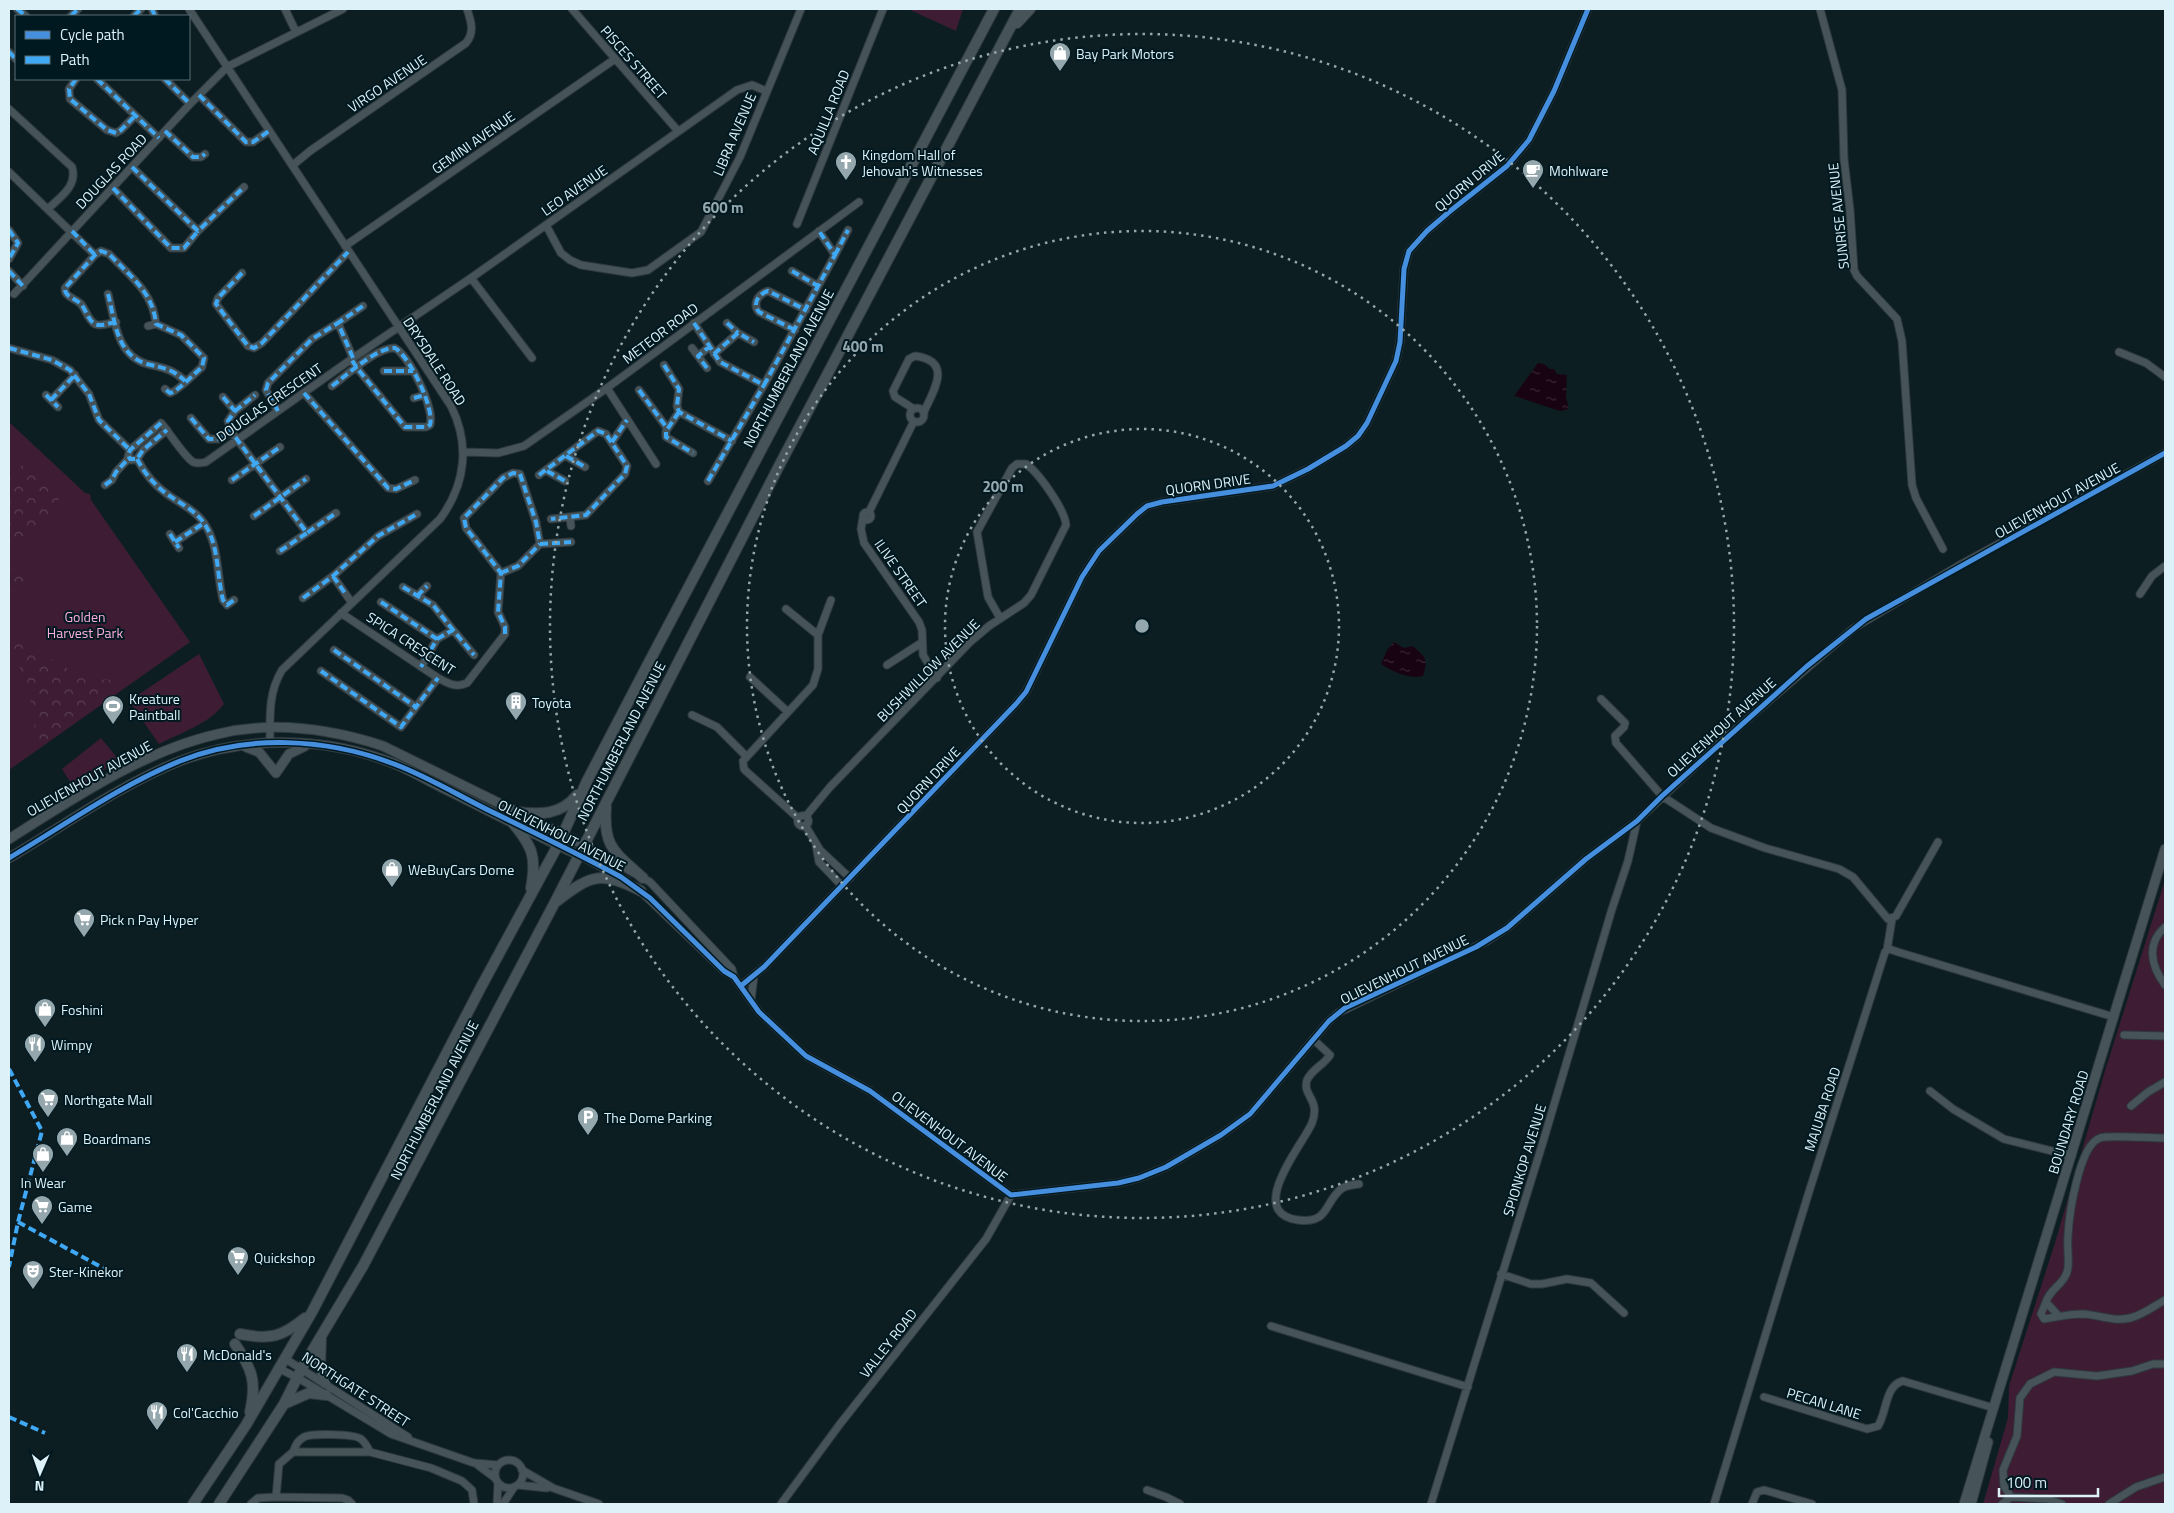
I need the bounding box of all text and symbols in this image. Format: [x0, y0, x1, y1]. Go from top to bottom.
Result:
legend [15, 15, 190, 80]
street label: PISCES STREET [596, 20, 672, 104]
text: Cycle path [60, 23, 125, 46]
shop icon: Bay Park Motors [1048, 41, 1072, 72]
place label: Bay Park Motors [1076, 43, 1174, 64]
text: Path [60, 48, 90, 71]
street label: VIRGO AVENUE [343, 49, 431, 117]
street label: AQUILLA ROAD [801, 66, 855, 158]
street label: LIBRA AVENUE [707, 89, 761, 179]
street label: GEMINI AVENUE [427, 105, 519, 179]
street label: DOUGLAS ROAD [70, 129, 152, 213]
place label: Kingdom Hall of Jehovah's Witnesses [862, 144, 983, 181]
street label: QUORN DRIVE [1429, 145, 1509, 217]
church icon: Kingdom Hall of Jehovah's Witnesses [834, 150, 858, 181]
cafe icon: Mohlware [1521, 158, 1545, 189]
street label: LEO AVENUE [537, 159, 612, 221]
place label: Mohlware [1549, 160, 1608, 181]
street label: SUNRISE AVENUE [1822, 162, 1854, 270]
text: 600 m [702, 196, 744, 219]
street label: NORTHUMBERLAND AVENUE [737, 285, 839, 451]
street label: METEOR ROAD [618, 297, 702, 369]
street label: DRYSDALE ROAD [398, 313, 472, 409]
text: 400 m [842, 335, 884, 358]
street label: DOUGLAS CRESCENT [212, 357, 327, 447]
street label: OLIEVENHOUT AVENUE [1990, 457, 2124, 543]
street label: QUORN DRIVE [1164, 468, 1252, 500]
text: 200 m [982, 475, 1024, 498]
street label: ILIVE STREET [870, 535, 933, 612]
park label: Golden Harvest Park [47, 606, 123, 643]
street label: SPICA CRESCENT [362, 606, 460, 680]
street label: BUSHWILLOW AVENUE [872, 613, 985, 726]
centre of rings [1133, 617, 1151, 635]
street label: NORTHUMBERLAND AVENUE [572, 657, 671, 824]
street label: OLIEVENHOUT AVENUE [1662, 672, 1780, 782]
place label: Kreature Paintball [129, 688, 181, 725]
building icon: Toyota [504, 690, 528, 721]
place label: Toyota [532, 692, 571, 713]
sports icon: Kreature Paintball [101, 694, 125, 725]
street label: OLIEVENHOUT AVENUE [22, 735, 156, 821]
street label: QUORN DRIVE [891, 741, 965, 818]
street label: OLIEVENHOUT AVENUE [495, 794, 630, 876]
shop icon: WeBuyCars Dome [380, 857, 404, 888]
place label: WeBuyCars Dome [408, 859, 514, 880]
supermarket icon: Pick n Pay Hyper [72, 907, 96, 938]
place label: Pick n Pay Hyper [100, 909, 199, 930]
street label: OLIEVENHOUT AVENUE [1336, 929, 1472, 1009]
shop icon: Foshini [33, 997, 57, 1028]
place label: Foshini [61, 999, 103, 1020]
street label: NORTHUMBERLAND AVENUE [385, 1016, 484, 1183]
restaurant icon: Wimpy [23, 1032, 47, 1063]
place label: Wimpy [51, 1034, 92, 1055]
street label: MAJUBA ROAD [1798, 1064, 1846, 1154]
street label: BOUNDARY ROAD [2042, 1068, 2094, 1176]
street label: OLIEVENHOUT AVENUE [887, 1085, 1013, 1187]
supermarket icon: Northgate Mall [36, 1087, 60, 1118]
place label: Northgate Mall [64, 1089, 153, 1110]
street label: SPIONKOP AVENUE [1497, 1101, 1551, 1219]
parking icon: The Dome Parking [576, 1105, 600, 1136]
place label: The Dome Parking [604, 1107, 712, 1128]
shop icon: Boardmans [55, 1126, 79, 1157]
place label: Boardmans [83, 1128, 151, 1149]
shop icon: In Wear [31, 1142, 55, 1173]
place label: In Wear [20, 1172, 66, 1193]
supermarket icon: Game [30, 1194, 54, 1225]
place label: Game [58, 1196, 92, 1217]
supermarket icon: Quickshop [226, 1245, 250, 1276]
place label: Quickshop [254, 1247, 315, 1268]
theatre icon: Ster-Kinekor [21, 1259, 45, 1290]
place label: Ster-Kinekor [49, 1261, 123, 1282]
street label: VALLEY ROAD [854, 1304, 922, 1382]
restaurant icon: McDonald's [175, 1342, 199, 1373]
place label: McDonald's [203, 1344, 272, 1365]
street label: NORTHGATE STREET [298, 1346, 415, 1432]
street label: PECAN LANE [1784, 1382, 1864, 1424]
restaurant icon: Col'Cacchio [145, 1400, 169, 1431]
place label: Col'Cacchio [173, 1402, 239, 1423]
north arrow [15, 1448, 65, 1498]
scale bar [1999, 1466, 2098, 1498]
text: 100 m [2006, 1471, 2047, 1494]
text: N [34, 1476, 45, 1497]

